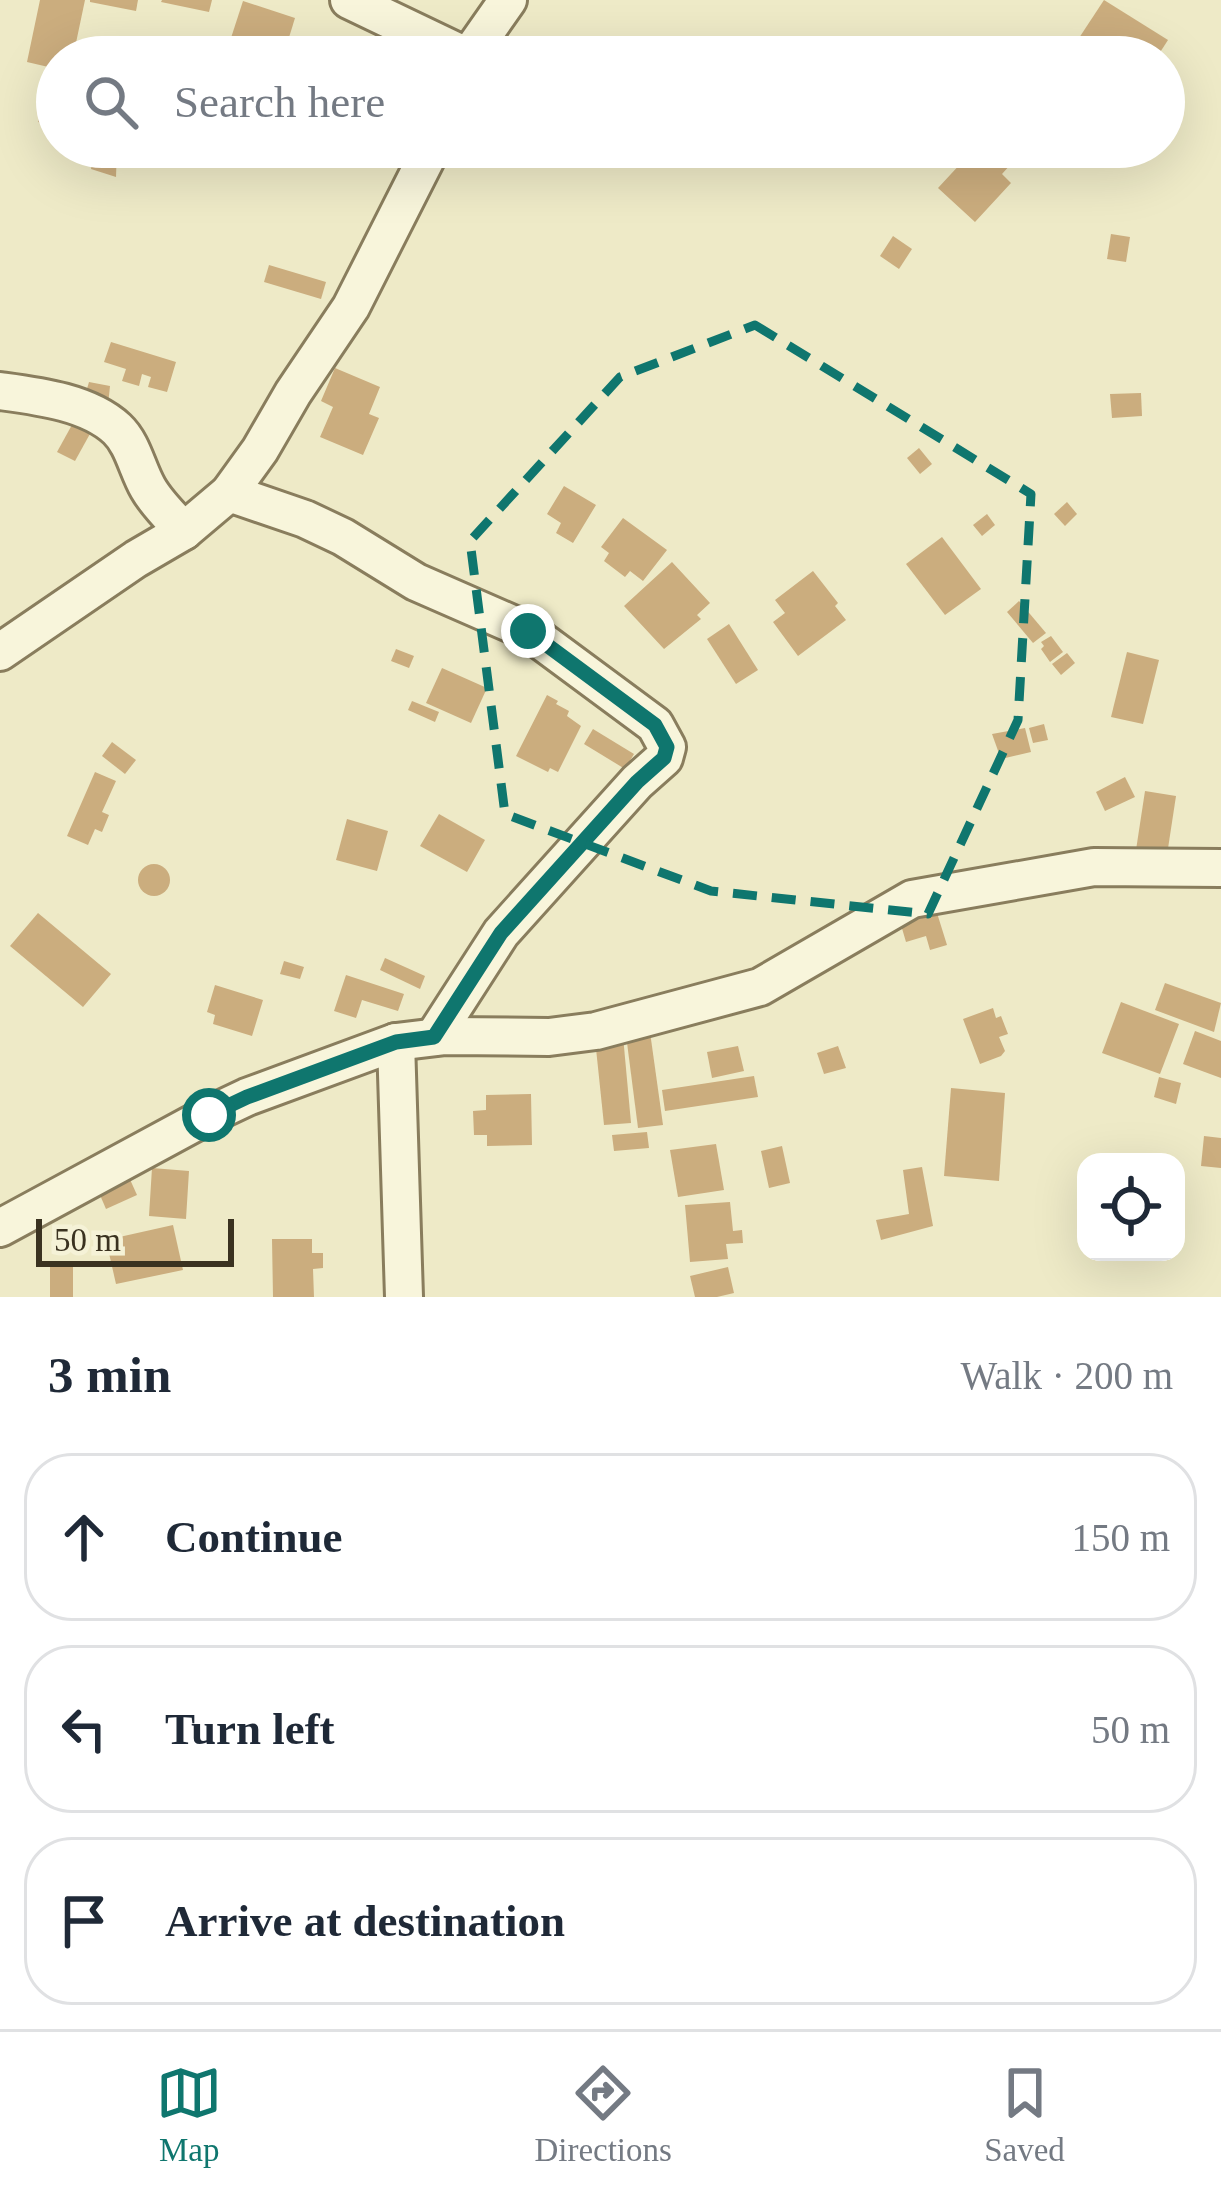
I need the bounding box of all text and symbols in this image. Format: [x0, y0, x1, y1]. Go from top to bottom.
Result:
search box [36, 36, 1185, 168]
icon: search [78, 69, 144, 135]
text: Search here [174, 77, 385, 127]
route end [501, 604, 555, 658]
route start [182, 1088, 236, 1142]
map controls [1077, 1153, 1185, 1261]
button: locate [1077, 1153, 1185, 1261]
scale bar [36, 1213, 234, 1266]
text: 50 m [54, 1222, 121, 1258]
text: 3 min [48, 1347, 171, 1403]
text: Walk · 200 m [961, 1354, 1173, 1397]
icon: ahead [51, 1504, 117, 1570]
text: Continue [165, 1512, 343, 1562]
text: 150 m [1071, 1516, 1170, 1559]
icon: left [51, 1696, 117, 1762]
text: Turn left [165, 1704, 335, 1754]
text: 50 m [1091, 1708, 1170, 1751]
icon: arrive [51, 1888, 117, 1954]
text: Arrive at destination [165, 1896, 565, 1946]
tab: Map [156, 2060, 222, 2169]
tab: Directions [534, 2060, 672, 2169]
tab: Saved [984, 2060, 1065, 2169]

